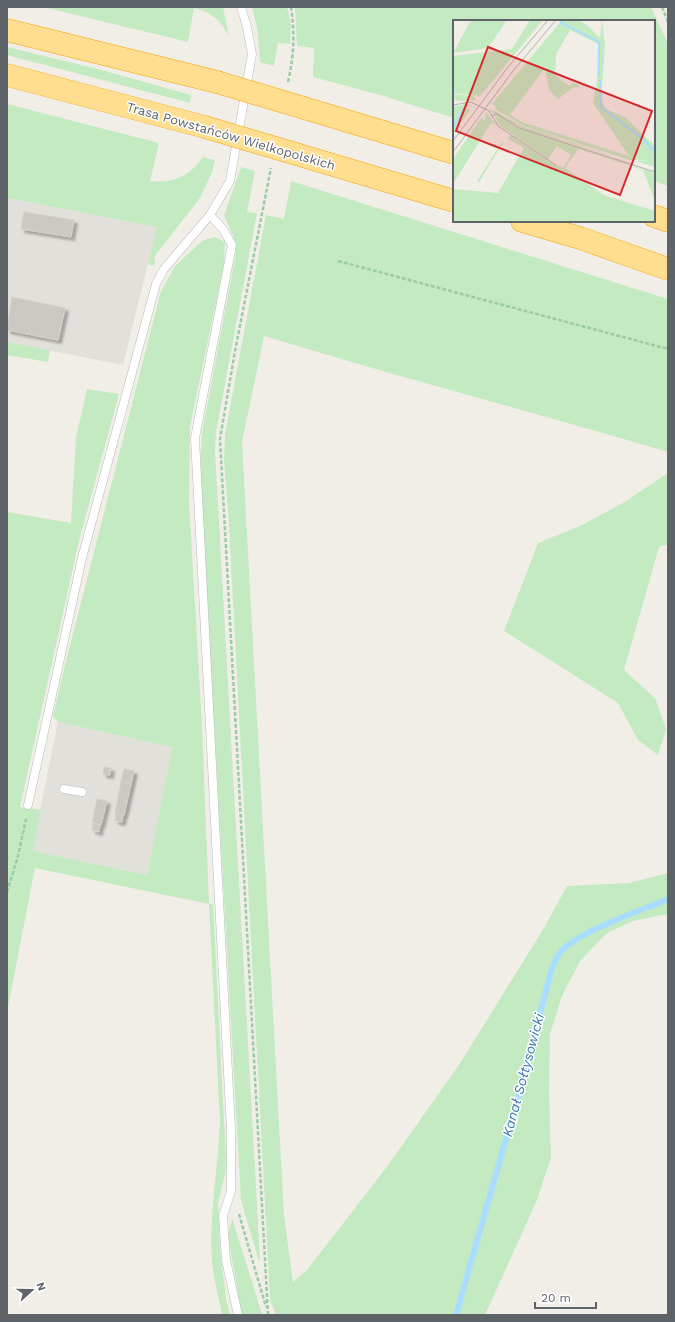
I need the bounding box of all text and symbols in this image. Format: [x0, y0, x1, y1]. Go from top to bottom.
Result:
inset map [453, 20, 655, 222]
street label: Trasa Powstańców Wielkopolskich [125, 99, 337, 173]
water label: Kanał Sołtysowicki [499, 1011, 547, 1138]
north arrow [12, 1270, 52, 1310]
text: N [33, 1280, 48, 1293]
scale bar [535, 1284, 596, 1310]
text: 20 m [541, 1291, 571, 1305]

